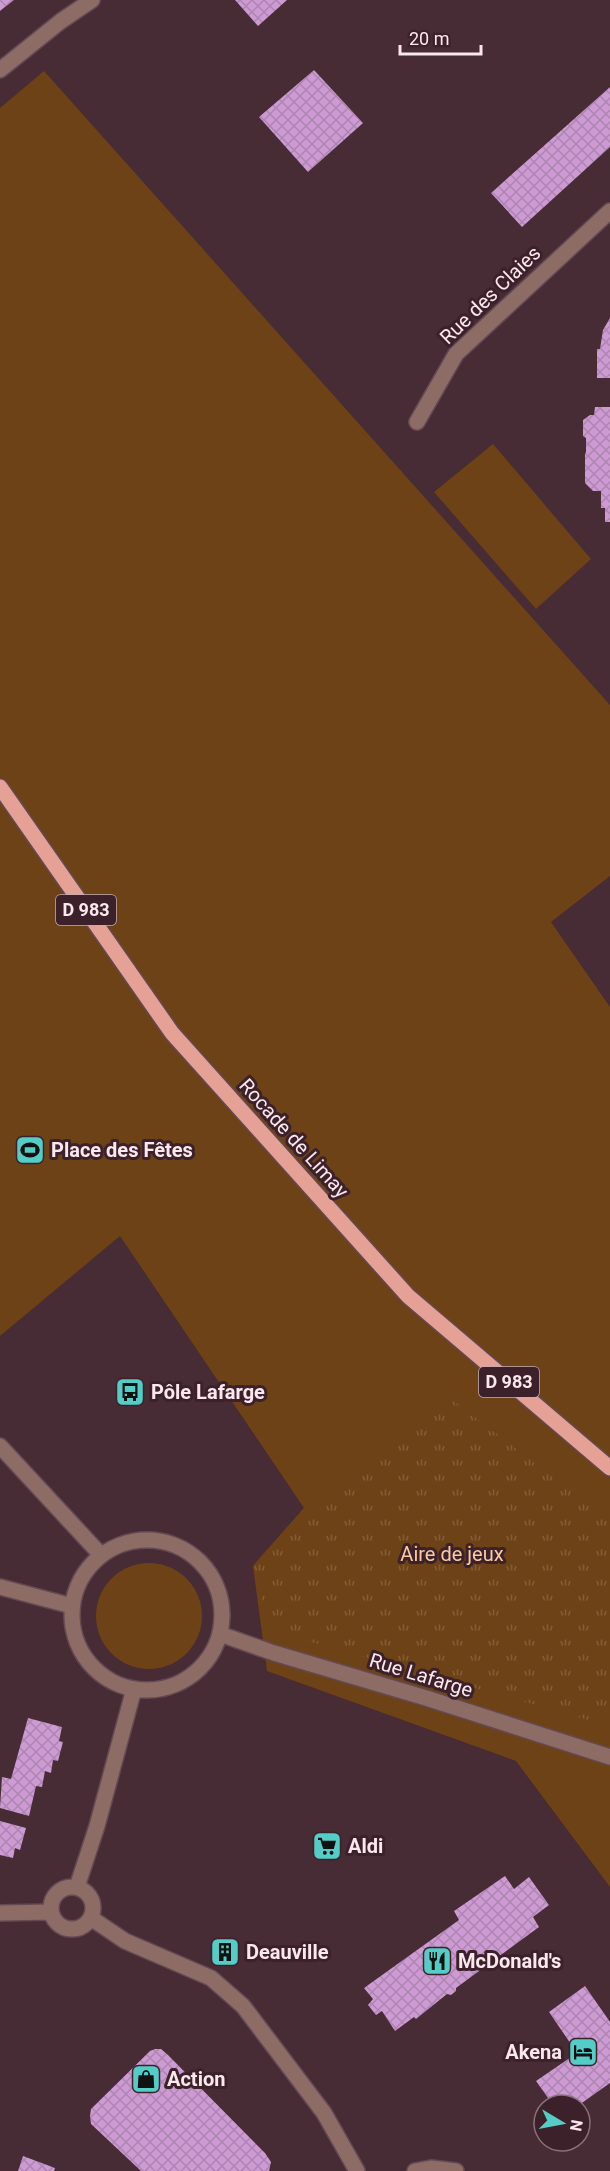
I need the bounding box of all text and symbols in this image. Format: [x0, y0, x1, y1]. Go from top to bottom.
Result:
scale bar [400, 18, 481, 56]
text: 20 m [409, 28, 449, 49]
street label: Rue des Claies [435, 241, 545, 349]
road number: D 983 [56, 895, 116, 925]
street label: Rocade de Limay [234, 1073, 354, 1203]
sports icon: Place des Fêtes [14, 1134, 46, 1166]
place label: Place des Fêtes [51, 1138, 193, 1162]
road number: D 983 [479, 1367, 539, 1397]
bus stop icon: Pôle Lafarge [114, 1376, 146, 1408]
place label: Pôle Lafarge [151, 1380, 265, 1404]
park label: Aire de jeux [400, 1542, 504, 1566]
street label: Rue Lafarge [366, 1648, 476, 1702]
supermarket icon: Aldi [311, 1830, 343, 1862]
place label: Aldi [348, 1834, 383, 1858]
building icon: Deauville [209, 1936, 241, 1968]
place label: Deauville [246, 1940, 329, 1964]
restaurant icon: McDonald's [421, 1945, 453, 1977]
place label: McDonald's [458, 1949, 561, 1973]
hotel icon: Akena [567, 2036, 599, 2068]
place label: Akena [505, 2040, 562, 2064]
shop icon: Action [130, 2063, 162, 2095]
place label: Action [167, 2067, 225, 2091]
north arrow [532, 2093, 592, 2153]
text: N [566, 2118, 587, 2133]

